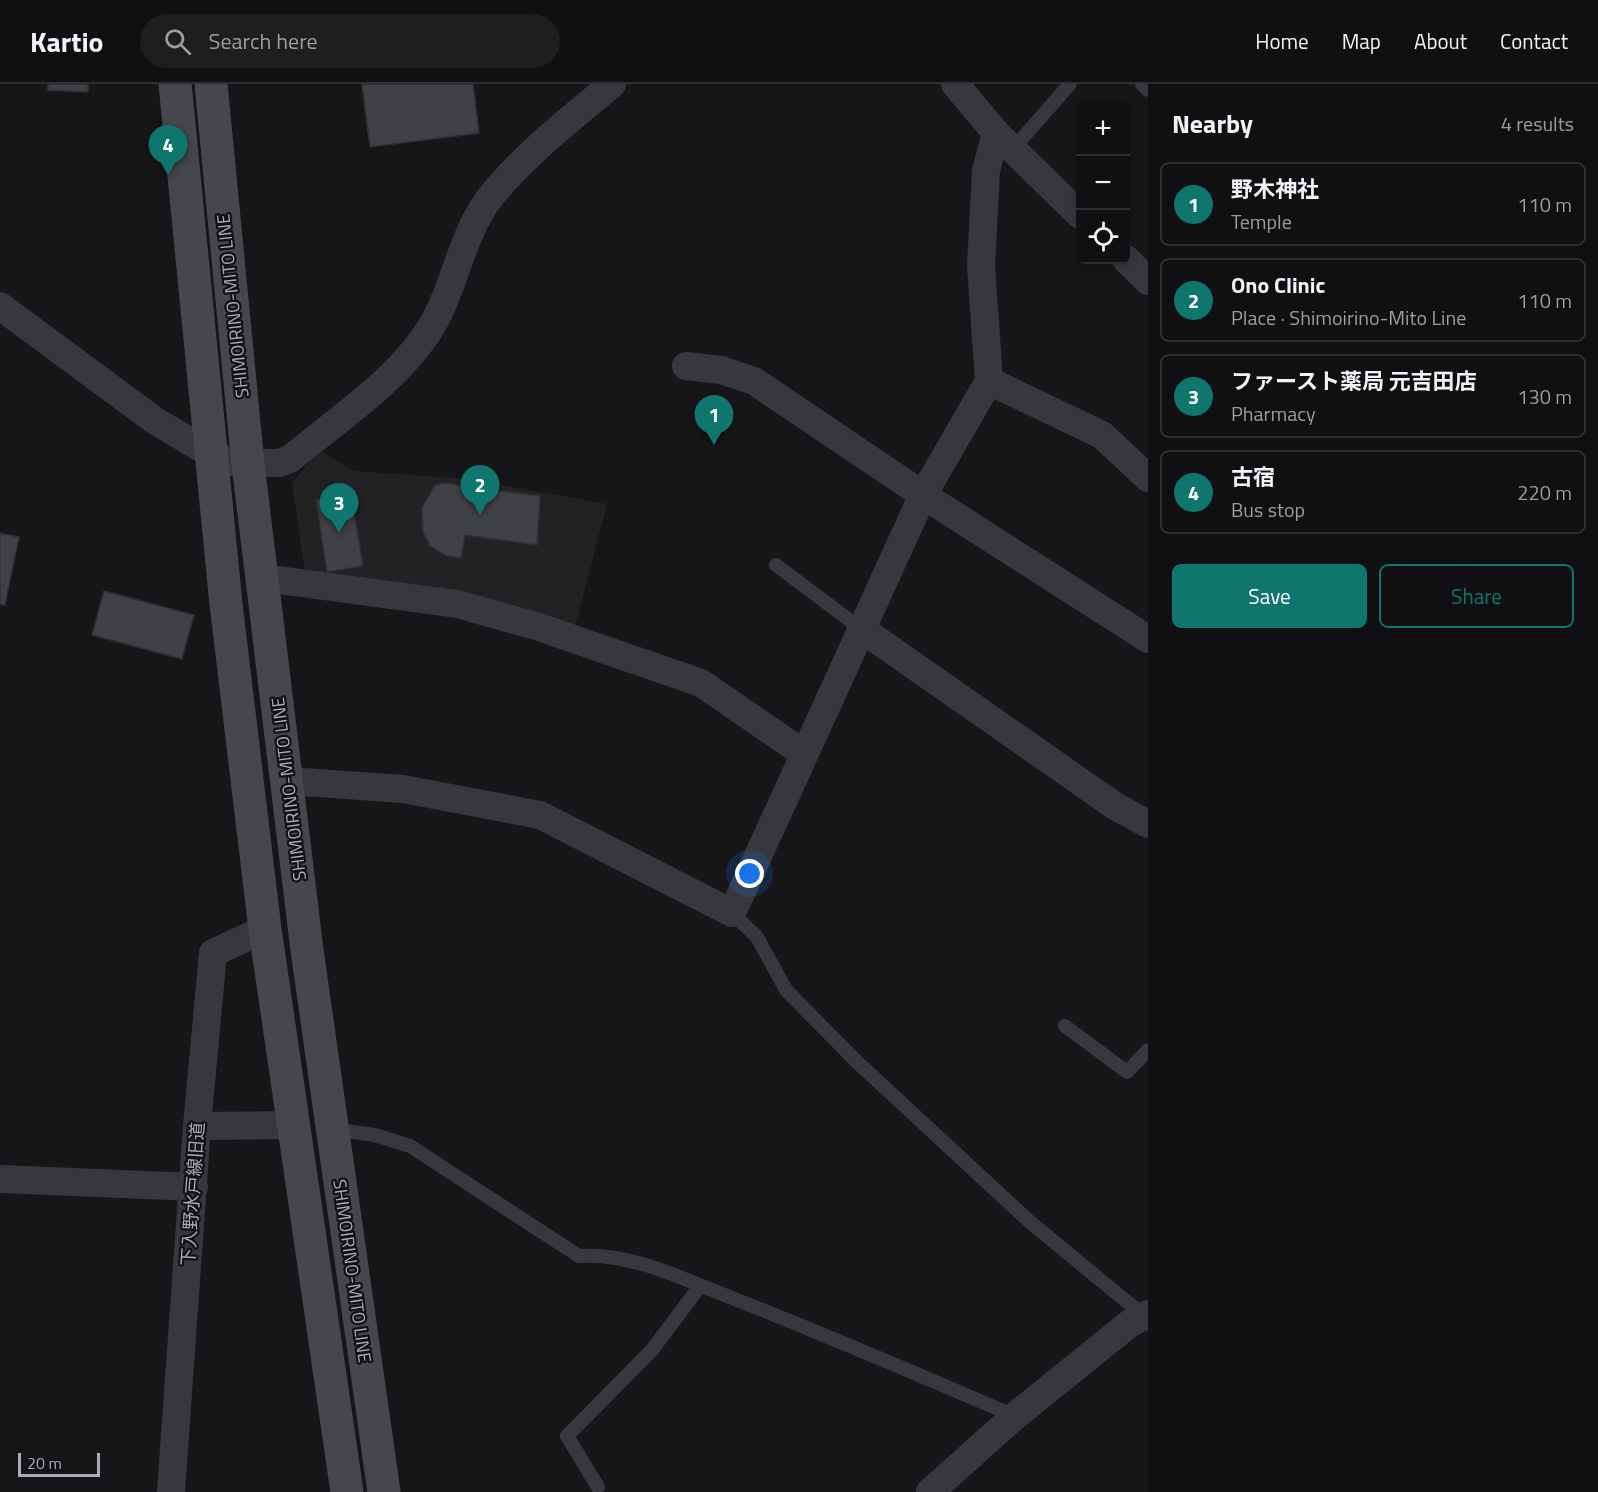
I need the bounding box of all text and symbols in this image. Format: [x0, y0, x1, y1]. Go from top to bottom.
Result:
search box [140, 14, 560, 68]
text: Kartio [30, 20, 104, 63]
text: Search here [209, 24, 318, 58]
icon: search [161, 25, 194, 58]
text: Home [1255, 25, 1309, 57]
text: Map [1342, 25, 1381, 57]
text: About [1414, 25, 1467, 57]
text: Contact [1500, 25, 1568, 57]
map controls [1076, 102, 1130, 264]
button: + [1076, 102, 1130, 156]
text: Nearby [1172, 104, 1253, 143]
text: 4 results [1501, 108, 1574, 139]
pin: 4 [148, 126, 188, 175]
button: − [1076, 156, 1130, 210]
text: 野木神社 [1231, 172, 1319, 206]
text: 1 [1188, 189, 1199, 220]
text: 110 m [1517, 189, 1572, 220]
text: Temple [1231, 206, 1292, 237]
button: locate [1076, 210, 1130, 264]
street label: SHIMOIRINO-MITO LINE [209, 213, 256, 399]
text: Ono Clinic [1231, 268, 1325, 302]
text: 2 [1188, 285, 1199, 316]
text: 110 m [1517, 285, 1572, 316]
text: Place · Shimoirino-Mito Line [1231, 302, 1466, 333]
text: ファースト薬局 元吉田店 [1231, 364, 1477, 398]
text: 3 [1188, 381, 1199, 412]
text: 130 m [1517, 381, 1572, 412]
pin: 1 [694, 396, 734, 445]
text: Pharmacy [1231, 398, 1316, 429]
text: 古宿 [1231, 460, 1275, 494]
pin: 2 [460, 466, 500, 515]
text: 4 [1188, 477, 1199, 508]
text: 220 m [1517, 477, 1572, 508]
pin: 3 [320, 484, 358, 533]
text: Bus stop [1231, 494, 1305, 525]
button: Save [1172, 564, 1367, 628]
button: Share [1379, 564, 1574, 628]
street label: SHIMOIRINO-MITO LINE [264, 696, 313, 882]
your location [735, 859, 764, 888]
street label: 下入野水戸線旧道 [174, 1121, 211, 1267]
street label: SHIMOIRINO-MITO LINE [326, 1178, 379, 1364]
scale bar [18, 1450, 100, 1478]
text: 20 m [27, 1451, 62, 1475]

